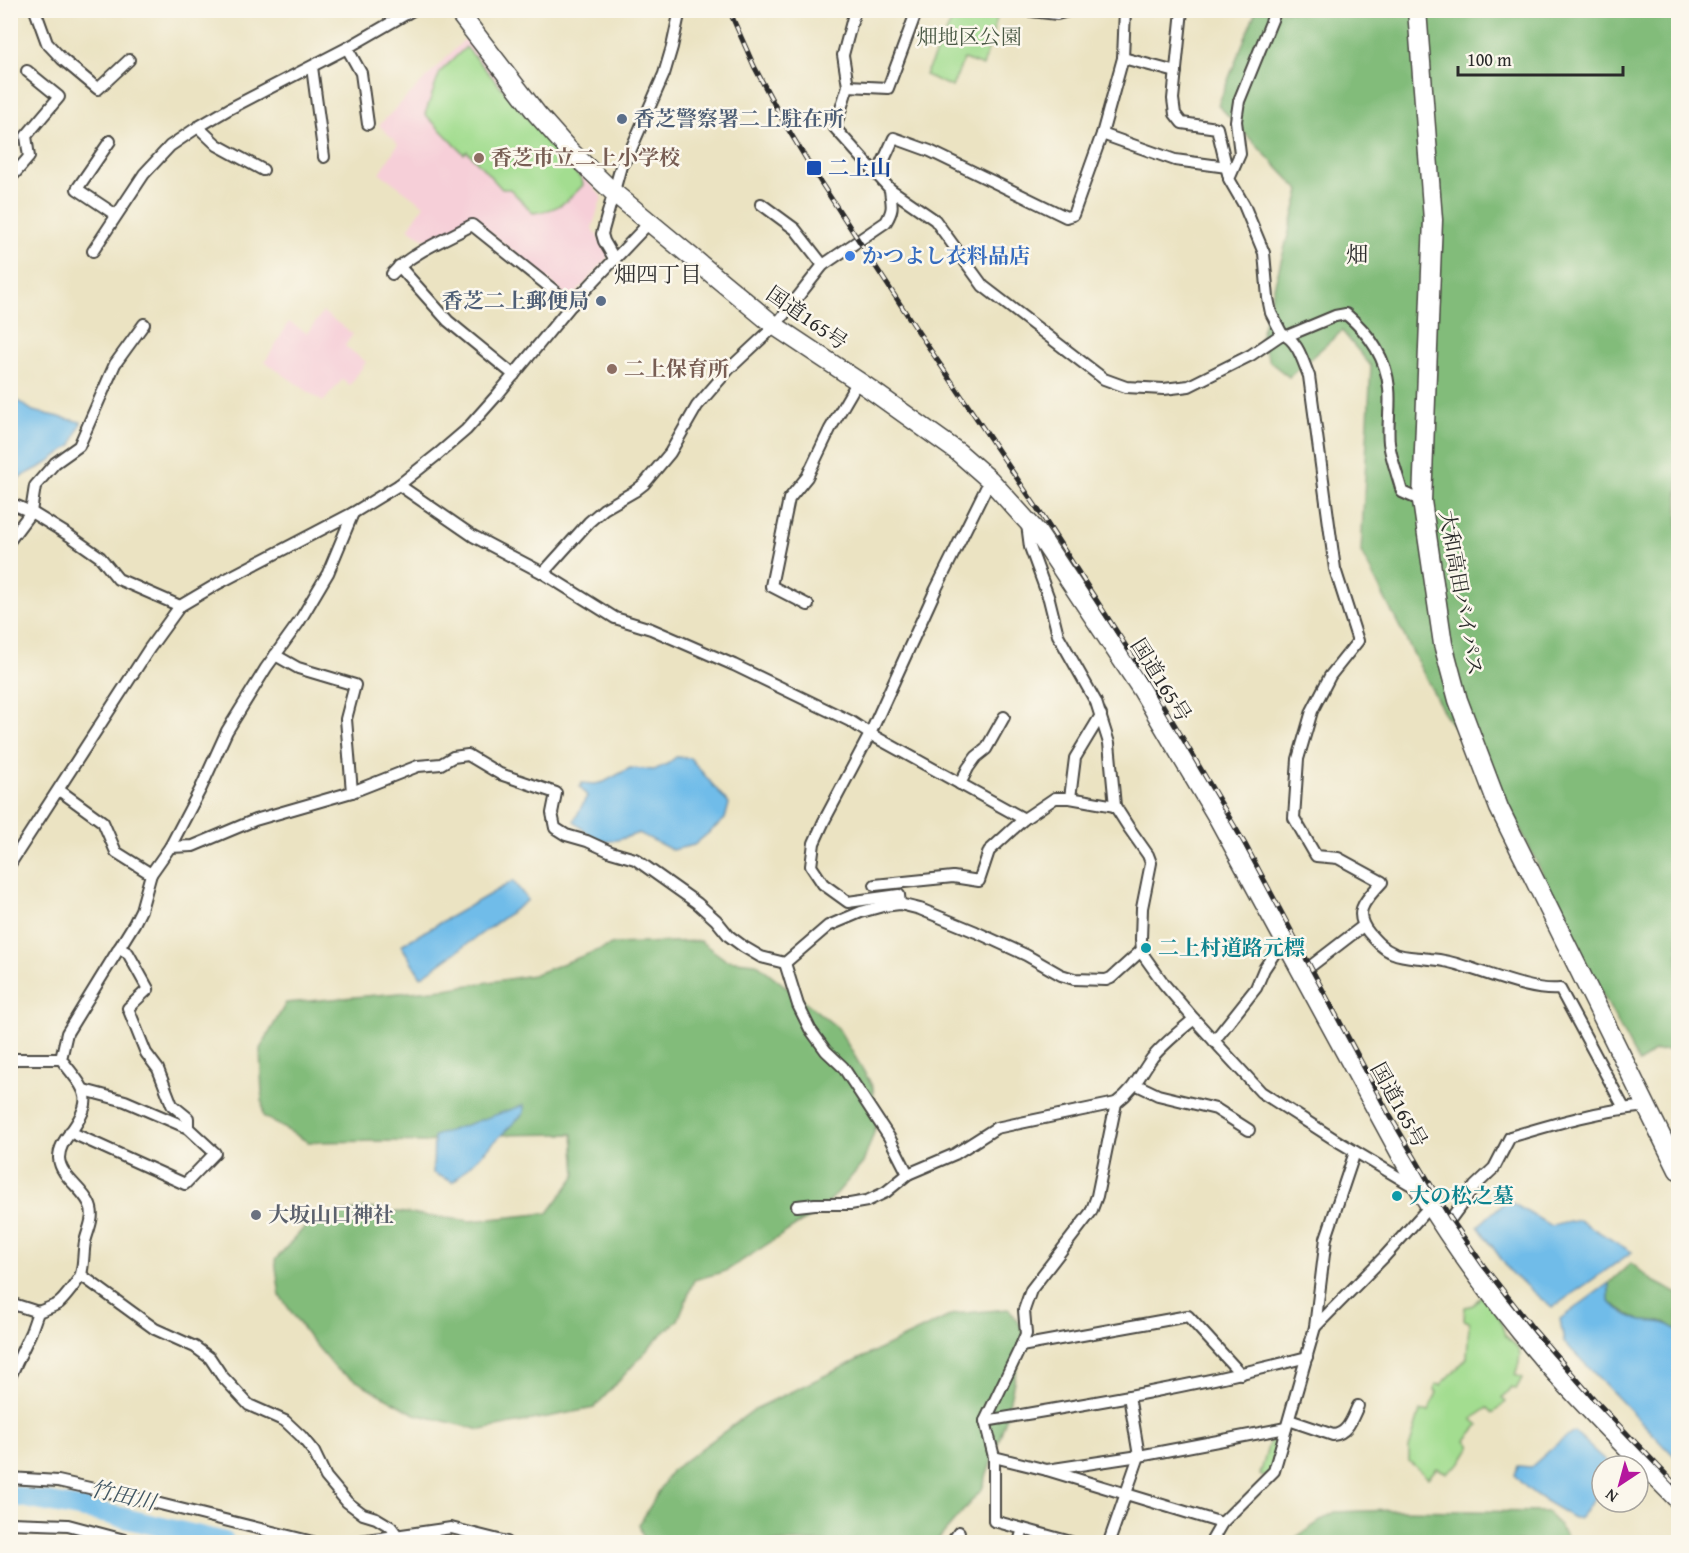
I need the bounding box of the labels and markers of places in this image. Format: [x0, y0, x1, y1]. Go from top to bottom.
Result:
place label: 香芝警察署二上駐在所 [634, 103, 844, 134]
marker: 香芝警察署二上駐在所 [615, 112, 629, 126]
place label: 香芝市立二上小学校 [491, 142, 680, 173]
marker: 香芝市立二上小学校 [472, 151, 486, 165]
place label: 二上山 [828, 152, 891, 183]
marker: 二上山 [805, 159, 823, 177]
place label: かつよし衣料品店 [862, 240, 1030, 271]
marker: かつよし衣料品店 [843, 249, 857, 263]
place label: 香芝二上郵便局 [442, 285, 589, 316]
marker: 香芝二上郵便局 [594, 294, 608, 308]
place label: 二上保育所 [624, 353, 729, 384]
marker: 二上保育所 [605, 362, 619, 376]
place label: 二上村道路元標 [1158, 932, 1305, 963]
marker: 二上村道路元標 [1139, 941, 1153, 955]
place label: 大の松之墓 [1409, 1180, 1514, 1211]
marker: 大の松之墓 [1390, 1189, 1404, 1203]
place label: 大坂山口神社 [268, 1199, 394, 1230]
marker: 大坂山口神社 [249, 1208, 263, 1222]

